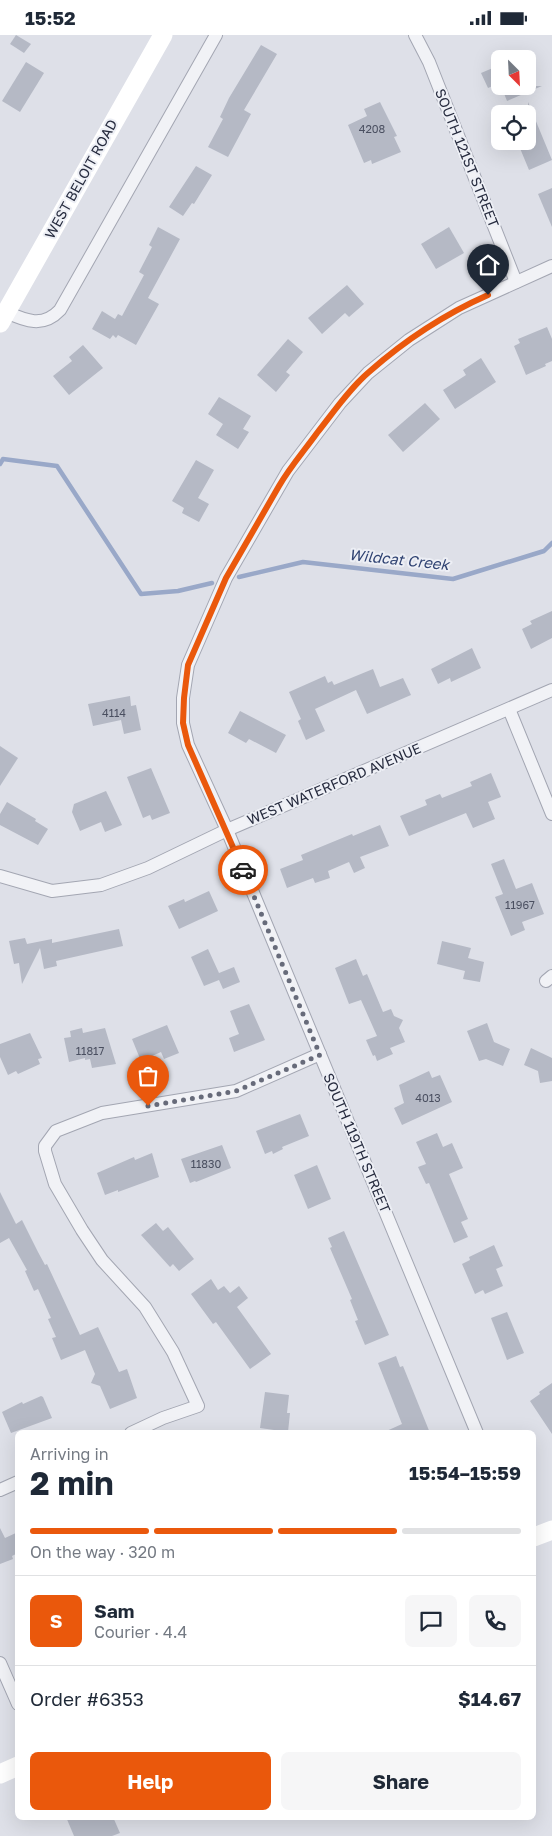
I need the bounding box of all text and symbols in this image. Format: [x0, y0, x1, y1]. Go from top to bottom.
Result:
text: 15:52 [25, 6, 76, 29]
north arrow [491, 50, 536, 95]
map controls [491, 50, 536, 150]
street label: SOUTH 121ST STREET [432, 86, 503, 230]
button: locate [491, 105, 536, 150]
street label: WEST BELOIT ROAD [41, 116, 120, 241]
house number: 4208 [359, 122, 386, 135]
pin [467, 244, 509, 295]
icon: home [474, 251, 502, 279]
water label: Wildcat Creek [348, 545, 451, 573]
house number: 4114 [102, 706, 126, 719]
street label: WEST WATERFORD AVENUE [244, 739, 423, 828]
courier [218, 845, 268, 895]
icon: car [229, 856, 257, 884]
house number: 11967 [505, 898, 535, 911]
house number: 11817 [76, 1044, 104, 1057]
pin [127, 1055, 169, 1106]
icon: bag [134, 1062, 162, 1090]
street label: SOUTH 119TH STREET [320, 1070, 395, 1216]
house number: 4013 [415, 1091, 441, 1104]
house number: 11830 [191, 1157, 221, 1170]
text: Arriving in [30, 1444, 109, 1464]
text: 15:54–15:59 [409, 1461, 521, 1484]
text: 2 min [30, 1464, 114, 1502]
text: On the way · 320 m [30, 1542, 175, 1562]
button: chat [405, 1595, 457, 1647]
button: phone [469, 1595, 521, 1647]
text: Sam [94, 1599, 134, 1622]
text: S [50, 1609, 62, 1632]
text: Courier · 4.4 [94, 1622, 187, 1642]
text: Order #6353 [30, 1687, 144, 1710]
text: $14.67 [458, 1687, 521, 1710]
button: Help [30, 1752, 271, 1810]
button: Share [281, 1752, 521, 1810]

